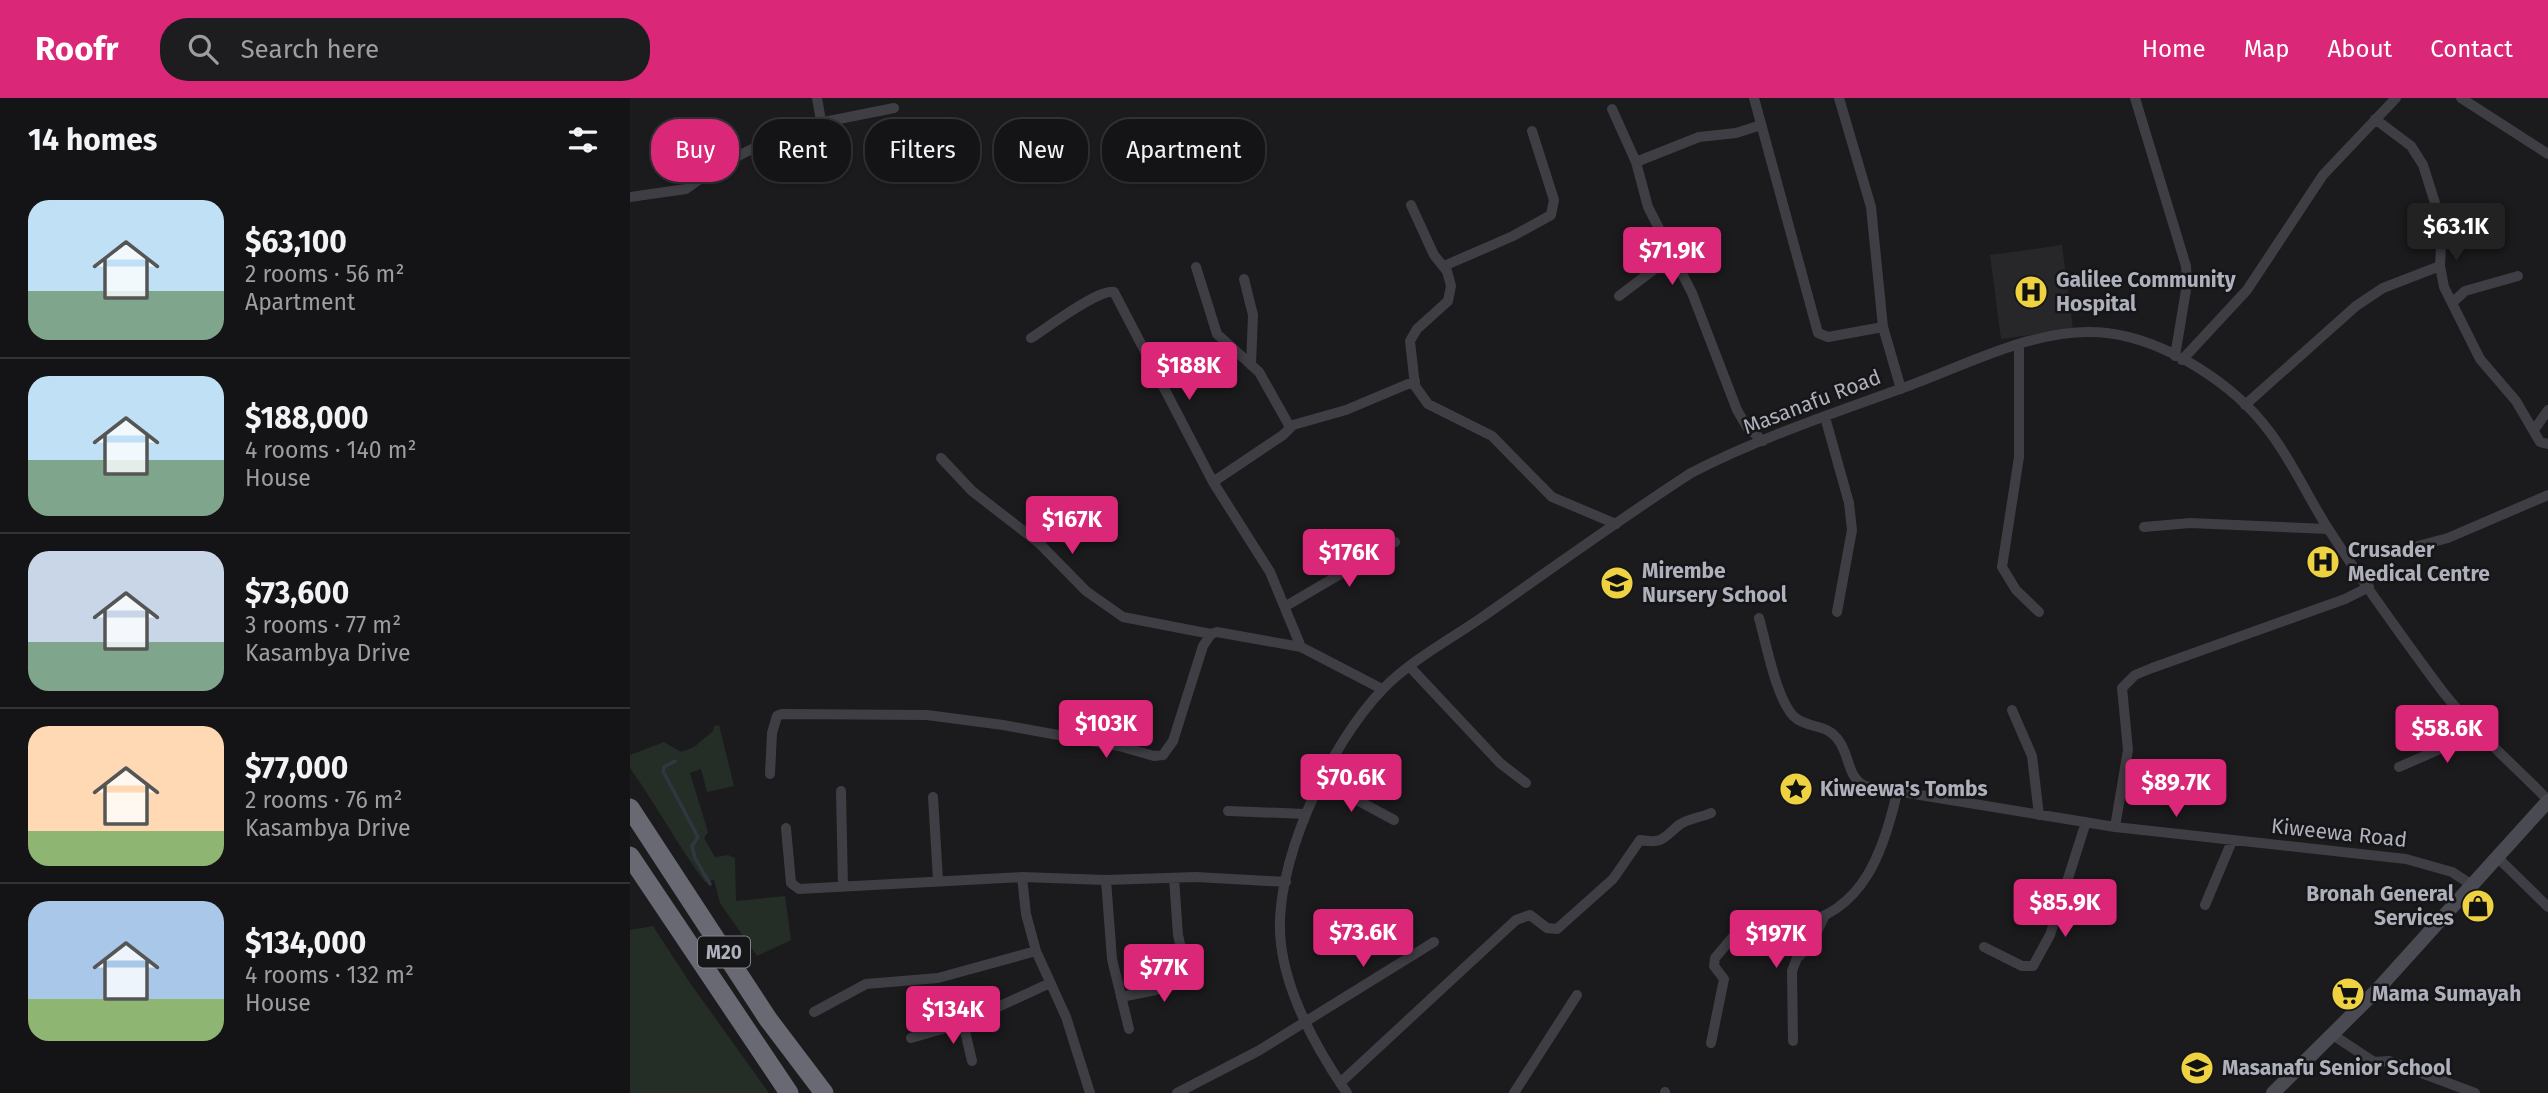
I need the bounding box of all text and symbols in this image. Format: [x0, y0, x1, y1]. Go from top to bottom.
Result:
search box [160, 18, 650, 81]
text: Roofr [35, 29, 118, 69]
icon: search [184, 30, 222, 68]
text: Search here [240, 34, 379, 65]
text: Home [2142, 35, 2206, 63]
text: Map [2244, 35, 2290, 63]
text: About [2328, 35, 2392, 63]
text: Contact [2430, 35, 2513, 63]
chip: Buy [651, 119, 739, 182]
chip: Rent [753, 119, 851, 182]
chip: Filters [865, 119, 980, 182]
chip: New [994, 119, 1088, 182]
chip: Apartment [1102, 119, 1265, 182]
icon: filters [564, 121, 602, 159]
text: 14 homes [28, 122, 157, 158]
pin: $63.1K [2399, 204, 2513, 263]
text: $63.1K [2423, 212, 2489, 240]
text: $63,100 [245, 224, 347, 260]
icon: home [84, 228, 168, 312]
pin: $71.9K [1615, 228, 1729, 287]
text: $71.9K [1639, 236, 1705, 264]
text: 2 rooms · 56 m² [245, 260, 404, 288]
place label: Galilee Community Hospital [2056, 267, 2236, 317]
hospital icon: Galilee Community Hospital [2012, 273, 2050, 311]
text: Apartment [245, 288, 355, 316]
pin: $188K [1140, 342, 1238, 402]
text: $188K [1157, 351, 1221, 379]
street label: Masanafu Road [1739, 364, 1885, 440]
text: $188,000 [245, 400, 369, 436]
icon: home [84, 404, 168, 488]
text: 4 rooms · 140 m² [245, 436, 416, 464]
text: House [245, 464, 311, 492]
pin: $167K [1023, 496, 1121, 556]
text: $167K [1042, 505, 1102, 533]
pin: $176K [1300, 530, 1398, 589]
place label: Crusader Medical Centre [2348, 537, 2490, 587]
text: $176K [1319, 538, 1379, 566]
hospital icon: Crusader Medical Centre [2304, 543, 2342, 581]
place label: Mirembe Nursery School [1642, 558, 1788, 608]
school or university icon: Mirembe Nursery School [1598, 564, 1636, 602]
text: $73,600 [245, 575, 349, 611]
icon: home [84, 579, 168, 663]
text: 3 rooms · 77 m² [245, 611, 401, 639]
text: Kasambya Drive [245, 639, 410, 667]
pin: $103K [1057, 700, 1155, 760]
pin: $58.6K [2390, 706, 2504, 765]
text: $103K [1075, 709, 1137, 737]
text: $58.6K [2411, 714, 2483, 742]
text: $77,000 [245, 750, 348, 786]
icon: home [84, 754, 168, 838]
pin: $70.6K [1294, 754, 1408, 814]
pin: $89.7K [2119, 760, 2233, 819]
text: $70.6K [1317, 763, 1385, 791]
text: $89.7K [2141, 768, 2211, 796]
place icon: Kiweewa's Tombs [1777, 770, 1815, 808]
place label: Kiweewa's Tombs [1820, 776, 1988, 802]
text: 2 rooms · 76 m² [245, 786, 403, 814]
street label: Kiweewa Road [2270, 813, 2408, 853]
text: Kasambya Drive [245, 814, 410, 842]
pin: $85.9K [2008, 880, 2122, 939]
place label: Bronah General Services [2306, 881, 2455, 931]
shop icon: Bronah General Services [2459, 887, 2497, 925]
text: $85.9K [2030, 888, 2100, 916]
pin: $73.6K [1306, 910, 1420, 969]
pin: $197K [1727, 910, 1825, 970]
text: $73.6K [1329, 918, 1397, 946]
text: $197K [1746, 919, 1806, 947]
text: $134,000 [245, 925, 366, 961]
icon: home [84, 929, 168, 1013]
road number: M20 [698, 936, 750, 968]
pin: $77K [1123, 944, 1205, 1004]
text: $77K [1140, 953, 1188, 981]
text: 4 rooms · 132 m² [245, 961, 414, 989]
supermarket icon: Mama Sumayah [2329, 975, 2367, 1013]
place label: Mama Sumayah [2372, 981, 2521, 1007]
pin: $134K [904, 986, 1002, 1046]
text: House [245, 989, 311, 1017]
text: $134K [922, 995, 984, 1023]
school or university icon: Masanafu Senior School [2178, 1049, 2216, 1087]
place label: Masanafu Senior School [2222, 1055, 2452, 1081]

